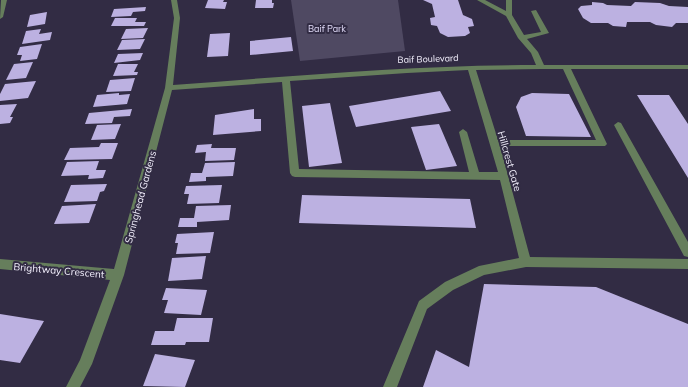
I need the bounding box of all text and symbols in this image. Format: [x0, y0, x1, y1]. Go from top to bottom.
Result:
park label: Baif Park [308, 23, 346, 34]
street label: Baif Boulevard [397, 52, 459, 65]
street label: Hillcrest Gate [495, 130, 524, 193]
street label: Springhead Gardens [122, 149, 159, 245]
street label: Brightway Crescent [13, 260, 105, 281]

